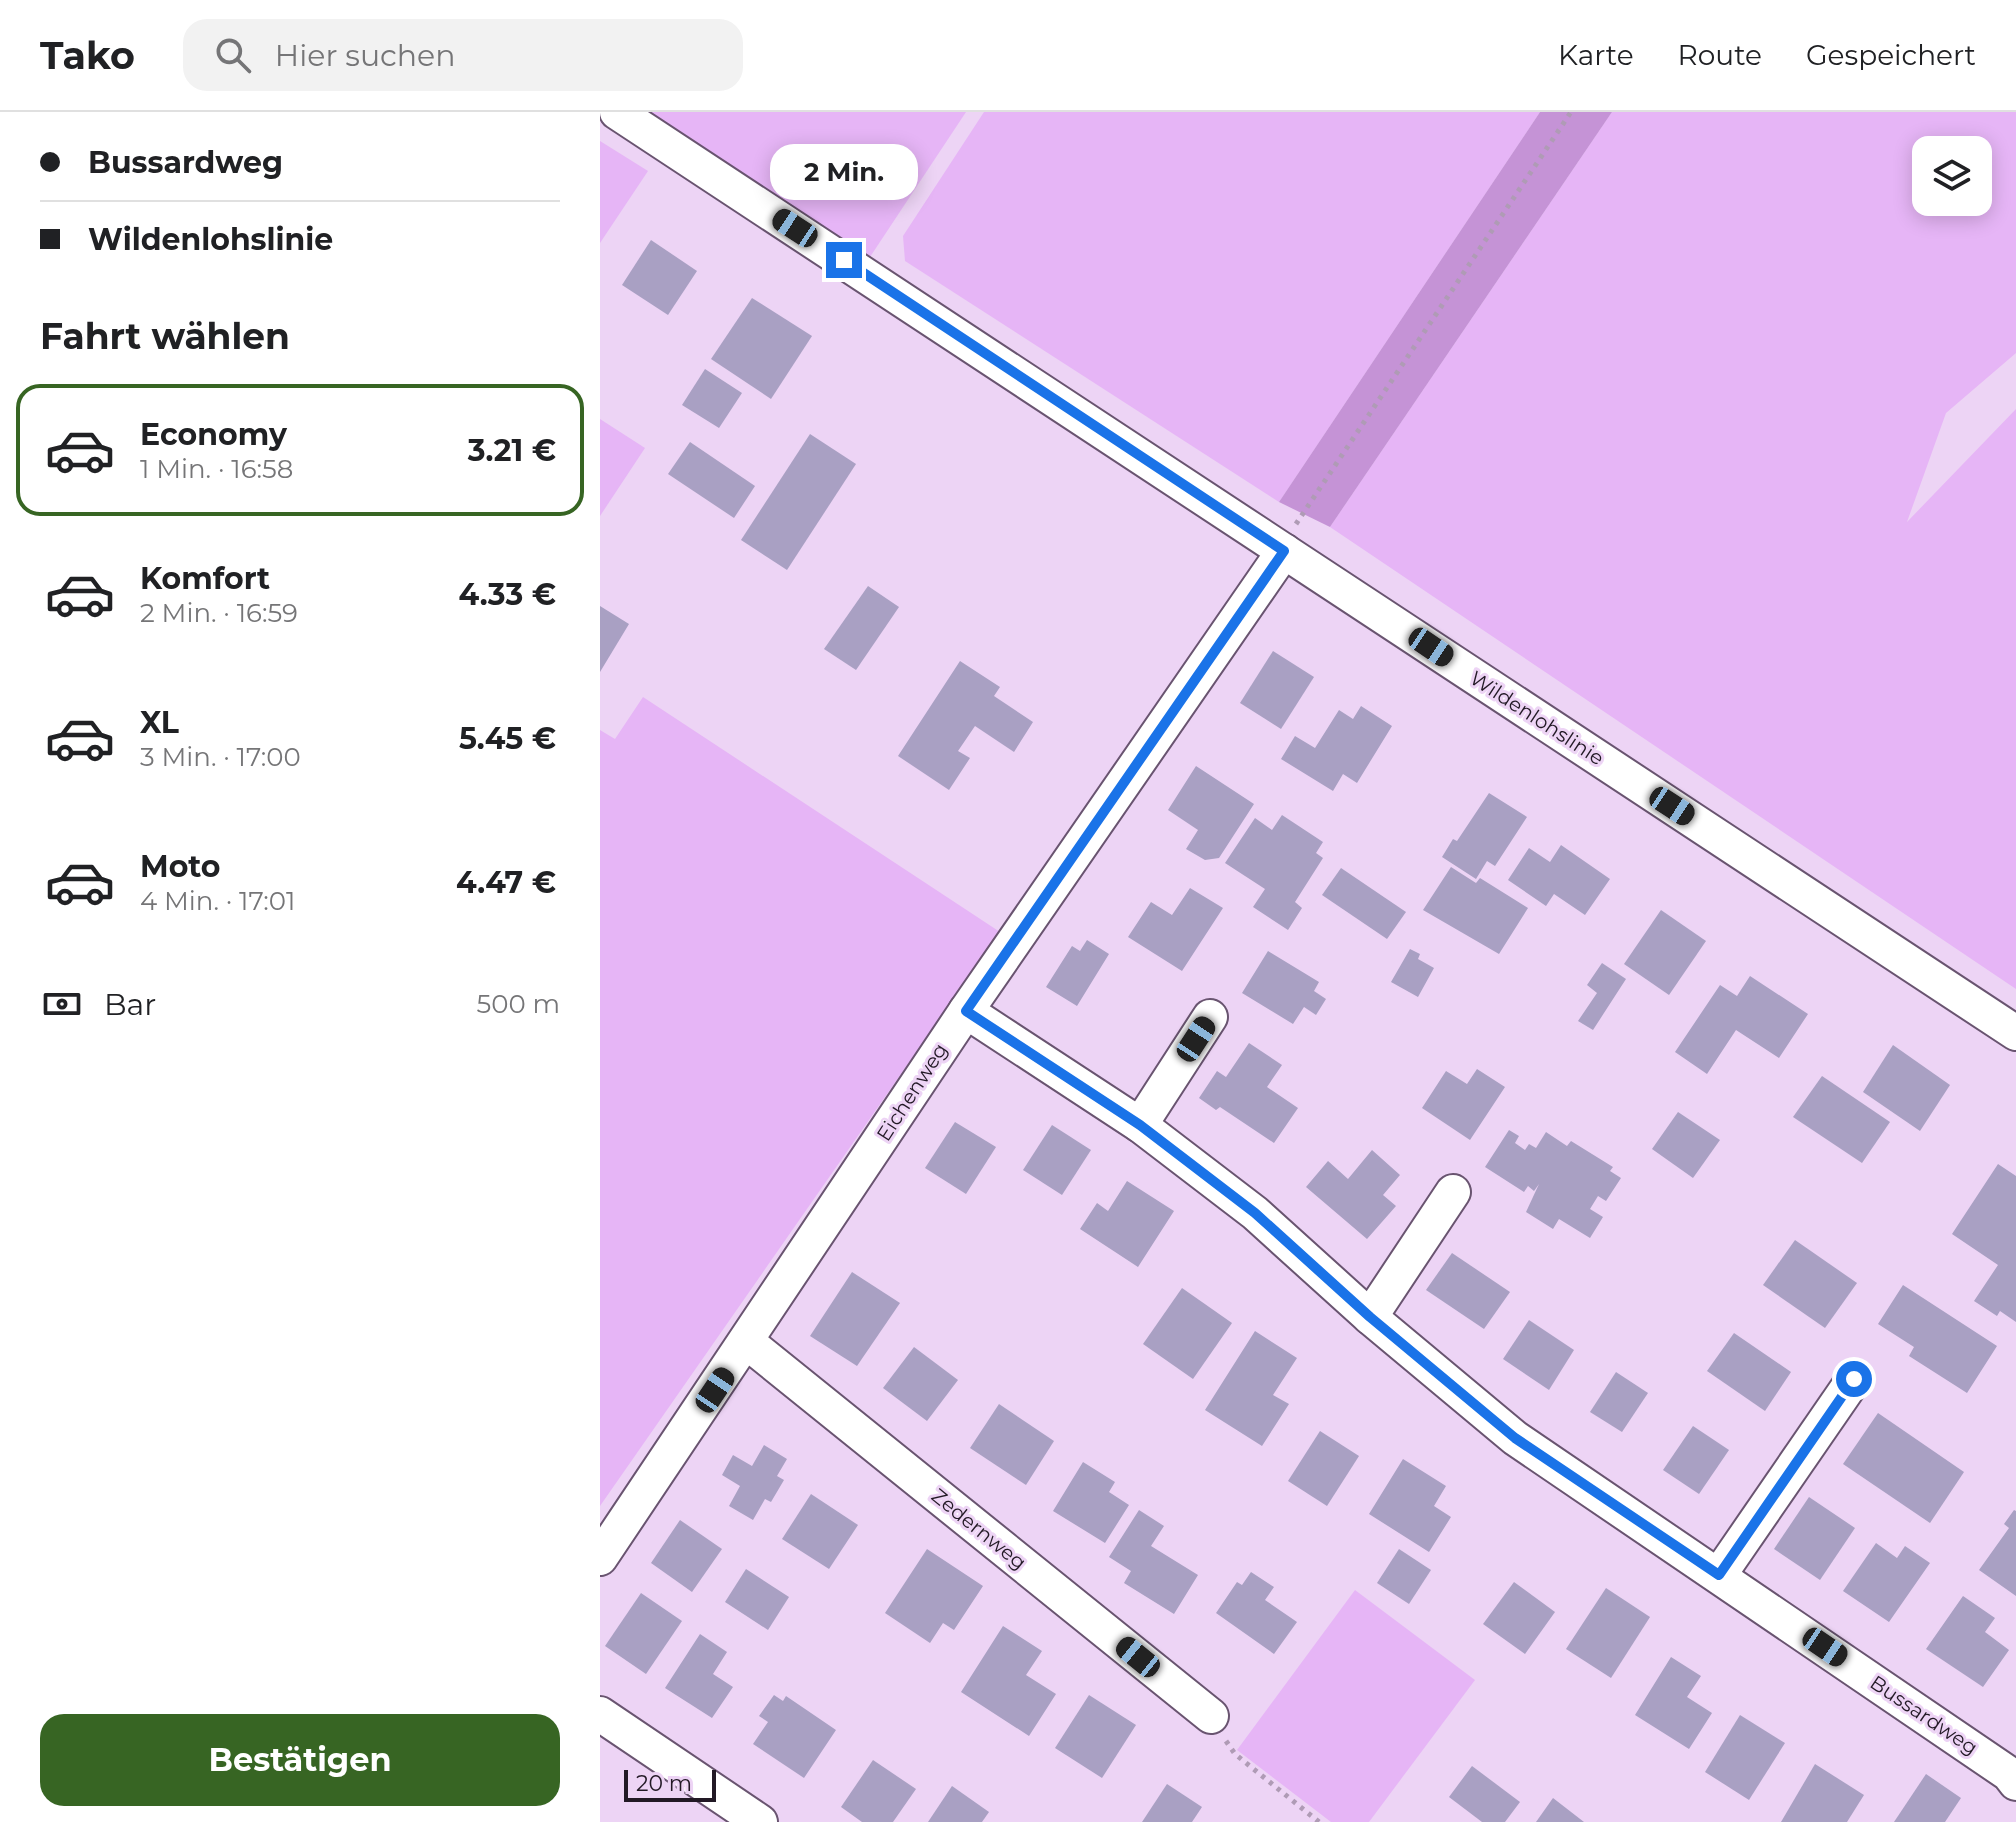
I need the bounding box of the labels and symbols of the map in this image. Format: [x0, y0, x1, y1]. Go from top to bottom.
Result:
callout: 2 Min. [770, 144, 918, 200]
car [768, 205, 822, 251]
route end [826, 242, 862, 278]
car [1404, 624, 1458, 670]
street label: Wildenlohslinie [1466, 666, 1608, 770]
car [1645, 783, 1699, 829]
car [1173, 1012, 1219, 1066]
street label: Eichenweg [871, 1039, 953, 1145]
route start [1836, 1361, 1872, 1397]
car [692, 1363, 738, 1417]
street label: Zedernweg [927, 1484, 1031, 1574]
car [1798, 1624, 1852, 1670]
car [1112, 1633, 1164, 1681]
street label: Bussardweg [1866, 1670, 1982, 1760]
scale bar [624, 1766, 716, 1802]

